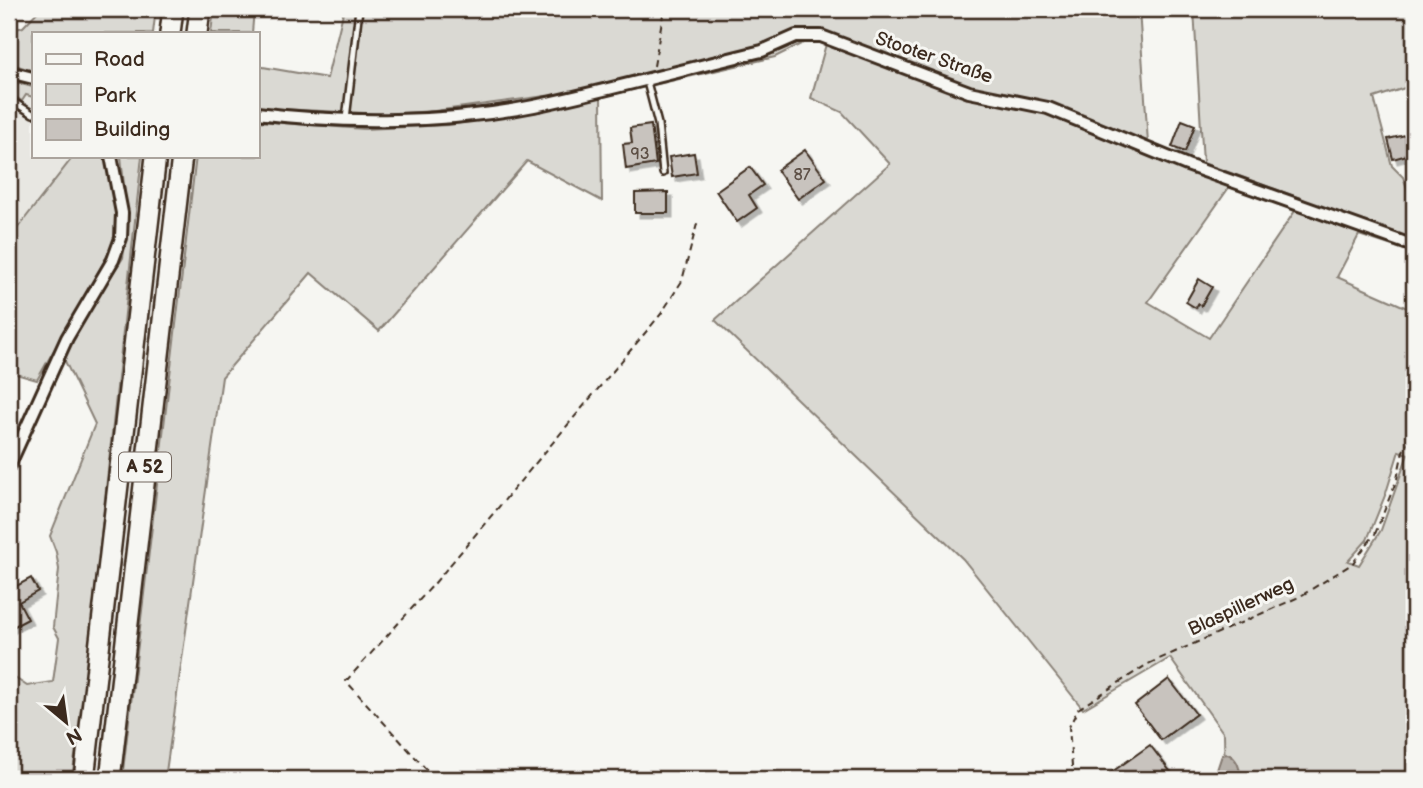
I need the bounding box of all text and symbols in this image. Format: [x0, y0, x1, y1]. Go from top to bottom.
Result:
street label: Stooter Straße [872, 27, 996, 89]
legend [32, 32, 259, 158]
text: Road [94, 47, 145, 72]
text: Park [94, 83, 137, 108]
text: Building [94, 117, 170, 142]
house number: 93 [630, 145, 650, 164]
house number: 87 [793, 166, 811, 185]
road number: A 52 [119, 452, 171, 481]
street label: Blaspillerweg [1184, 572, 1298, 642]
north arrow [32, 686, 102, 756]
text: N [62, 722, 85, 749]

